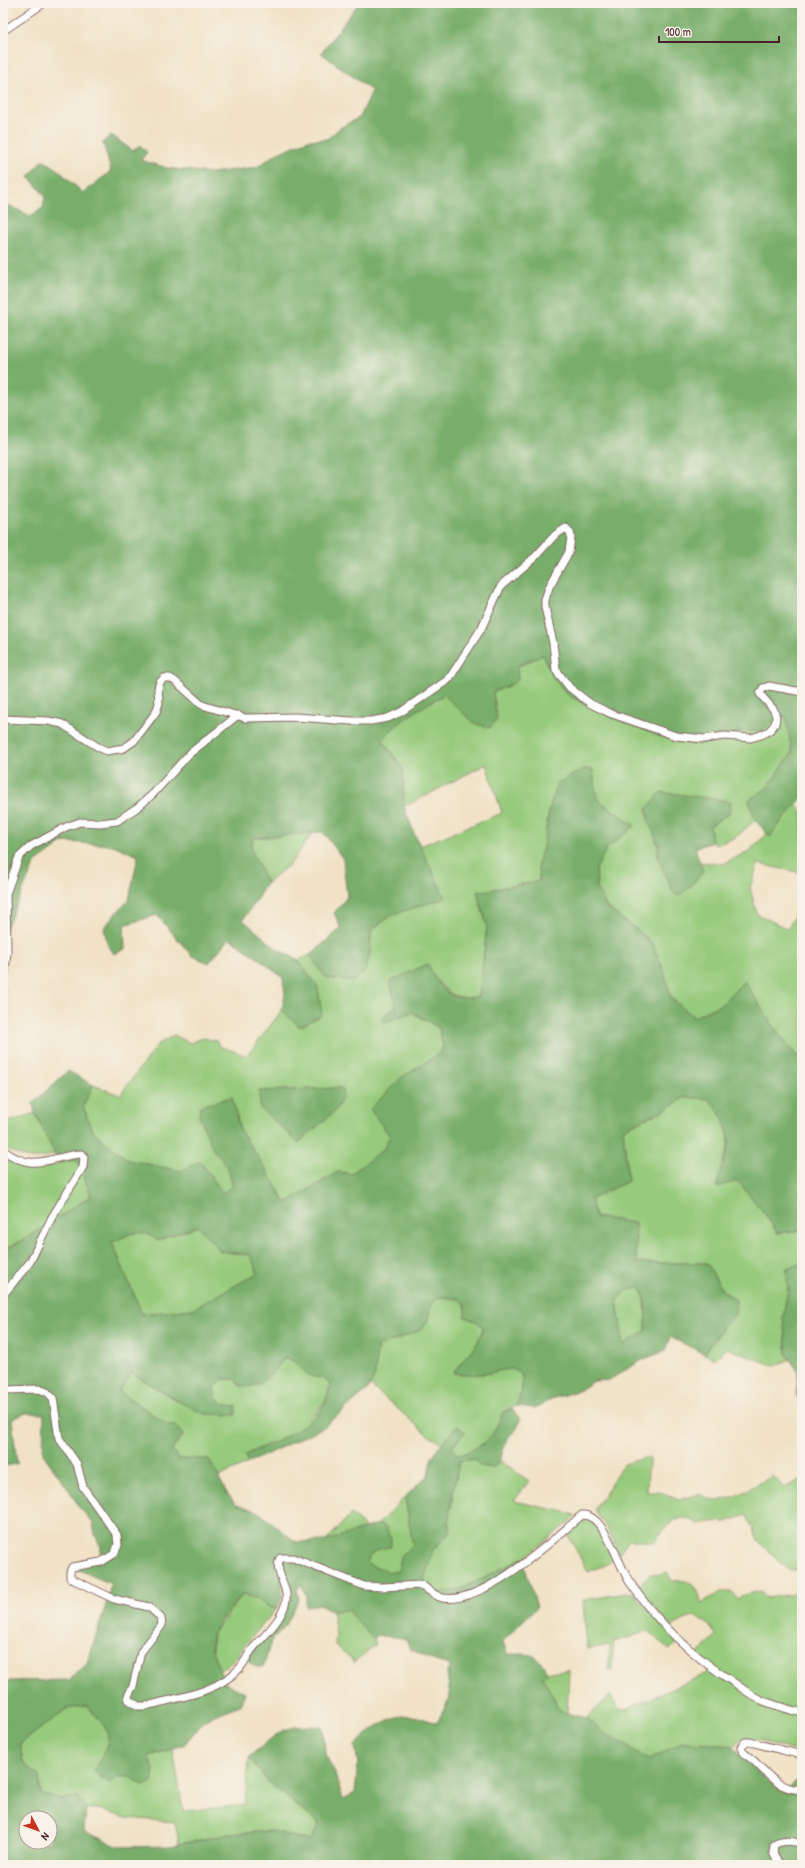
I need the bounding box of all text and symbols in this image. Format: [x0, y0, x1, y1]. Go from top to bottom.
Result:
scale bar [659, 18, 779, 44]
text: 100 m [665, 23, 691, 40]
north arrow [18, 1810, 58, 1850]
text: N [38, 1830, 53, 1843]

